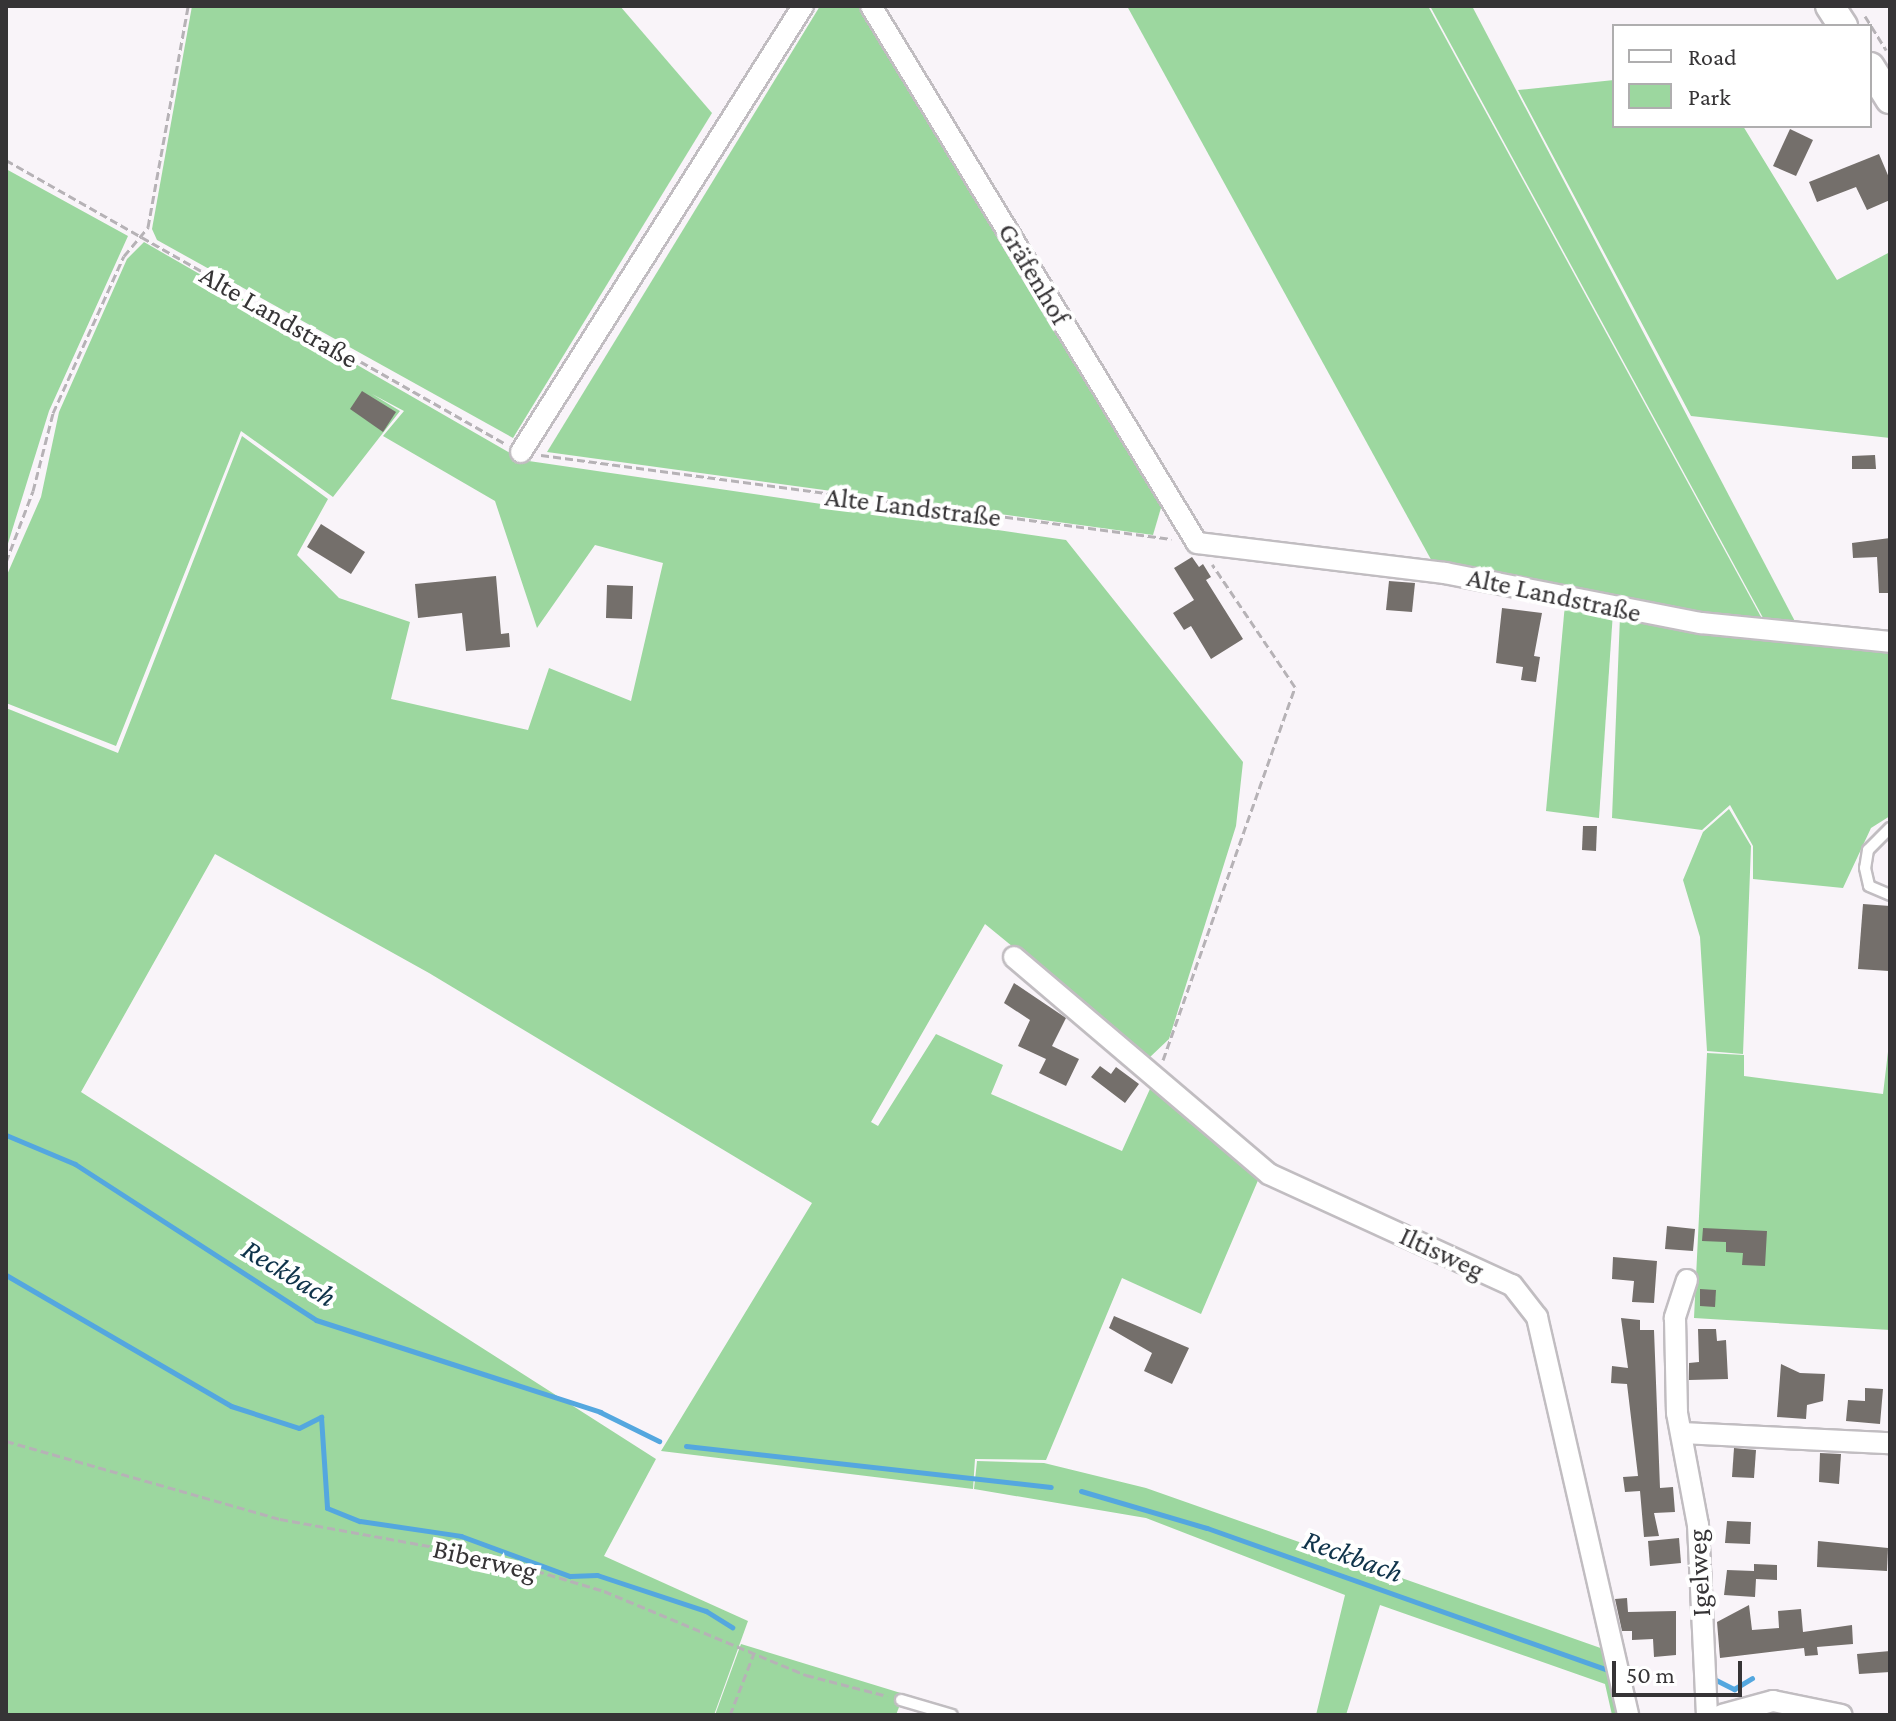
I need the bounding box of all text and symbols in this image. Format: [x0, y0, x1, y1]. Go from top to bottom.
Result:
legend [1612, 24, 1872, 128]
text: Road [1688, 43, 1737, 70]
text: Park [1688, 83, 1731, 110]
street label: Gräfenhof [991, 217, 1077, 331]
street label: Alte Landstraße [194, 258, 364, 376]
street label: Alte Landstraße [823, 480, 1003, 534]
street label: Alte Landstraße [1464, 560, 1644, 630]
street label: Iltisweg [1394, 1219, 1490, 1287]
water label: Reckbach [235, 1231, 343, 1315]
water label: Reckbach [1298, 1521, 1408, 1591]
street label: Igelweg [1680, 1528, 1718, 1618]
street label: Biberweg [430, 1532, 540, 1588]
scale bar [1616, 1645, 1746, 1695]
text: 50 m [1626, 1661, 1675, 1688]

